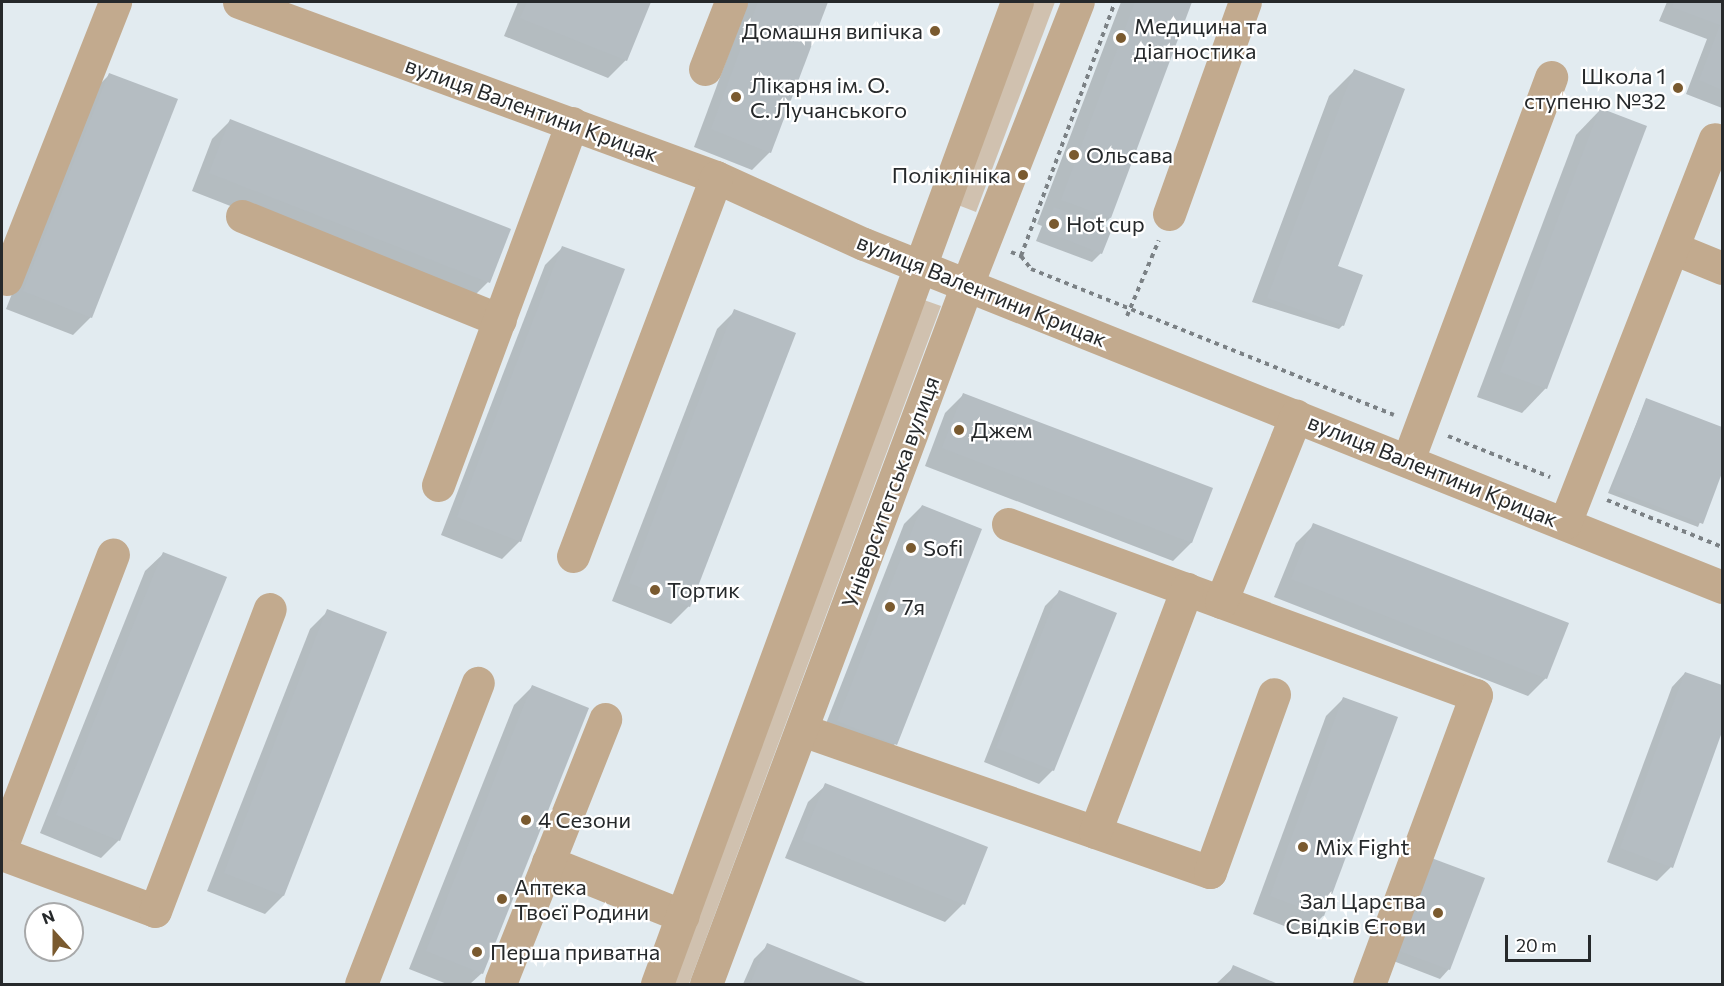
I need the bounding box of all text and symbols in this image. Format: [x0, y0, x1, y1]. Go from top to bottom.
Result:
place label: Медицина та діагностика [1134, 12, 1267, 63]
place label: Домашня випічка [742, 18, 923, 44]
marker: Домашня випічка [928, 24, 942, 38]
marker: Медицина та діагностика [1112, 29, 1130, 47]
street label: вулиця Валентини Крицак [402, 51, 662, 167]
place label: Школа 1 ступеню №32 [1524, 62, 1666, 113]
place label: Лікарня ім. О. С. Лучанського [750, 71, 907, 122]
marker: Школа 1 ступеню №32 [1671, 81, 1685, 95]
marker: Лікарня ім. О. С. Лучанського [727, 88, 745, 106]
place label: Ольсава [1086, 142, 1173, 168]
marker: Ольсава [1067, 148, 1081, 162]
place label: Поліклініка [892, 162, 1011, 188]
marker: Поліклініка [1016, 168, 1030, 182]
place label: Hot cup [1066, 211, 1145, 237]
marker: Hot cup [1047, 217, 1061, 231]
street label: вулиця Валентини Крицак [853, 228, 1111, 352]
street label: Університетська вулиця [836, 372, 944, 612]
street label: вулиця Валентини Крицак [1304, 408, 1562, 532]
place label: Джем [971, 417, 1032, 443]
marker: Джем [952, 423, 966, 437]
place label: Sofi [923, 535, 963, 561]
marker: Sofi [904, 541, 918, 555]
place label: Тортик [667, 577, 740, 603]
marker: Тортик [648, 583, 662, 597]
place label: 7я [902, 594, 925, 620]
marker: 7я [883, 600, 897, 614]
place label: 4 Сезони [538, 807, 631, 833]
marker: 4 Сезони [519, 813, 533, 827]
place label: Mix Fight [1315, 834, 1409, 860]
marker: Mix Fight [1296, 840, 1310, 854]
place label: Аптека Твоєї Родини [514, 873, 649, 924]
place label: Зал Царства Свідків Єгови [1285, 887, 1426, 938]
marker: Аптека Твоєї Родини [495, 892, 509, 906]
north arrow [24, 902, 84, 962]
text: N [39, 906, 57, 928]
marker: Зал Царства Свідків Єгови [1431, 906, 1445, 920]
scale bar [1508, 923, 1594, 961]
text: 20 m [1516, 934, 1557, 956]
place label: Перша приватна [490, 939, 660, 965]
marker: Перша приватна [468, 943, 486, 961]

